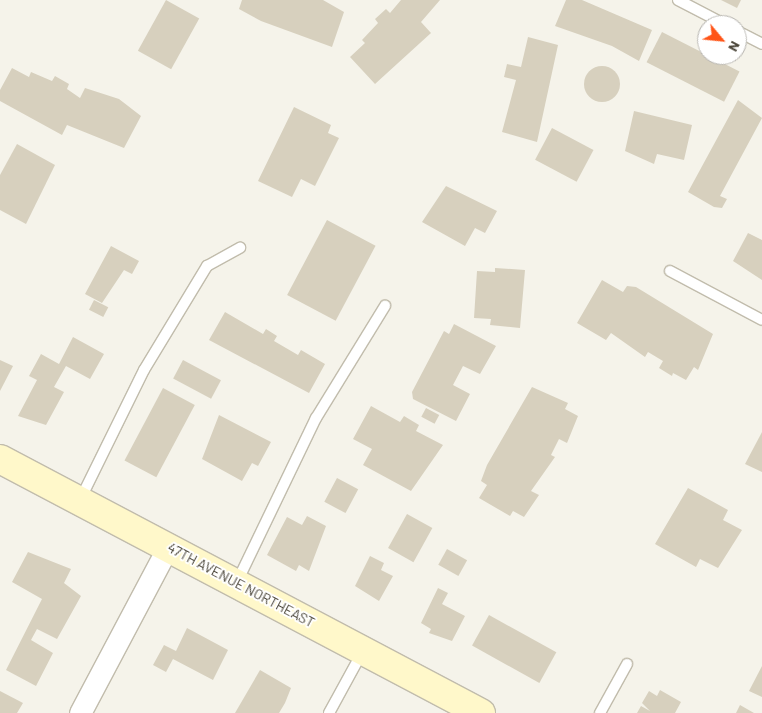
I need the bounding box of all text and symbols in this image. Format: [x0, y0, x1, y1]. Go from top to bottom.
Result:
north arrow [697, 15, 747, 65]
text: N [725, 39, 744, 55]
street label: 47TH AVENUE NORTHEAST [165, 539, 317, 631]

